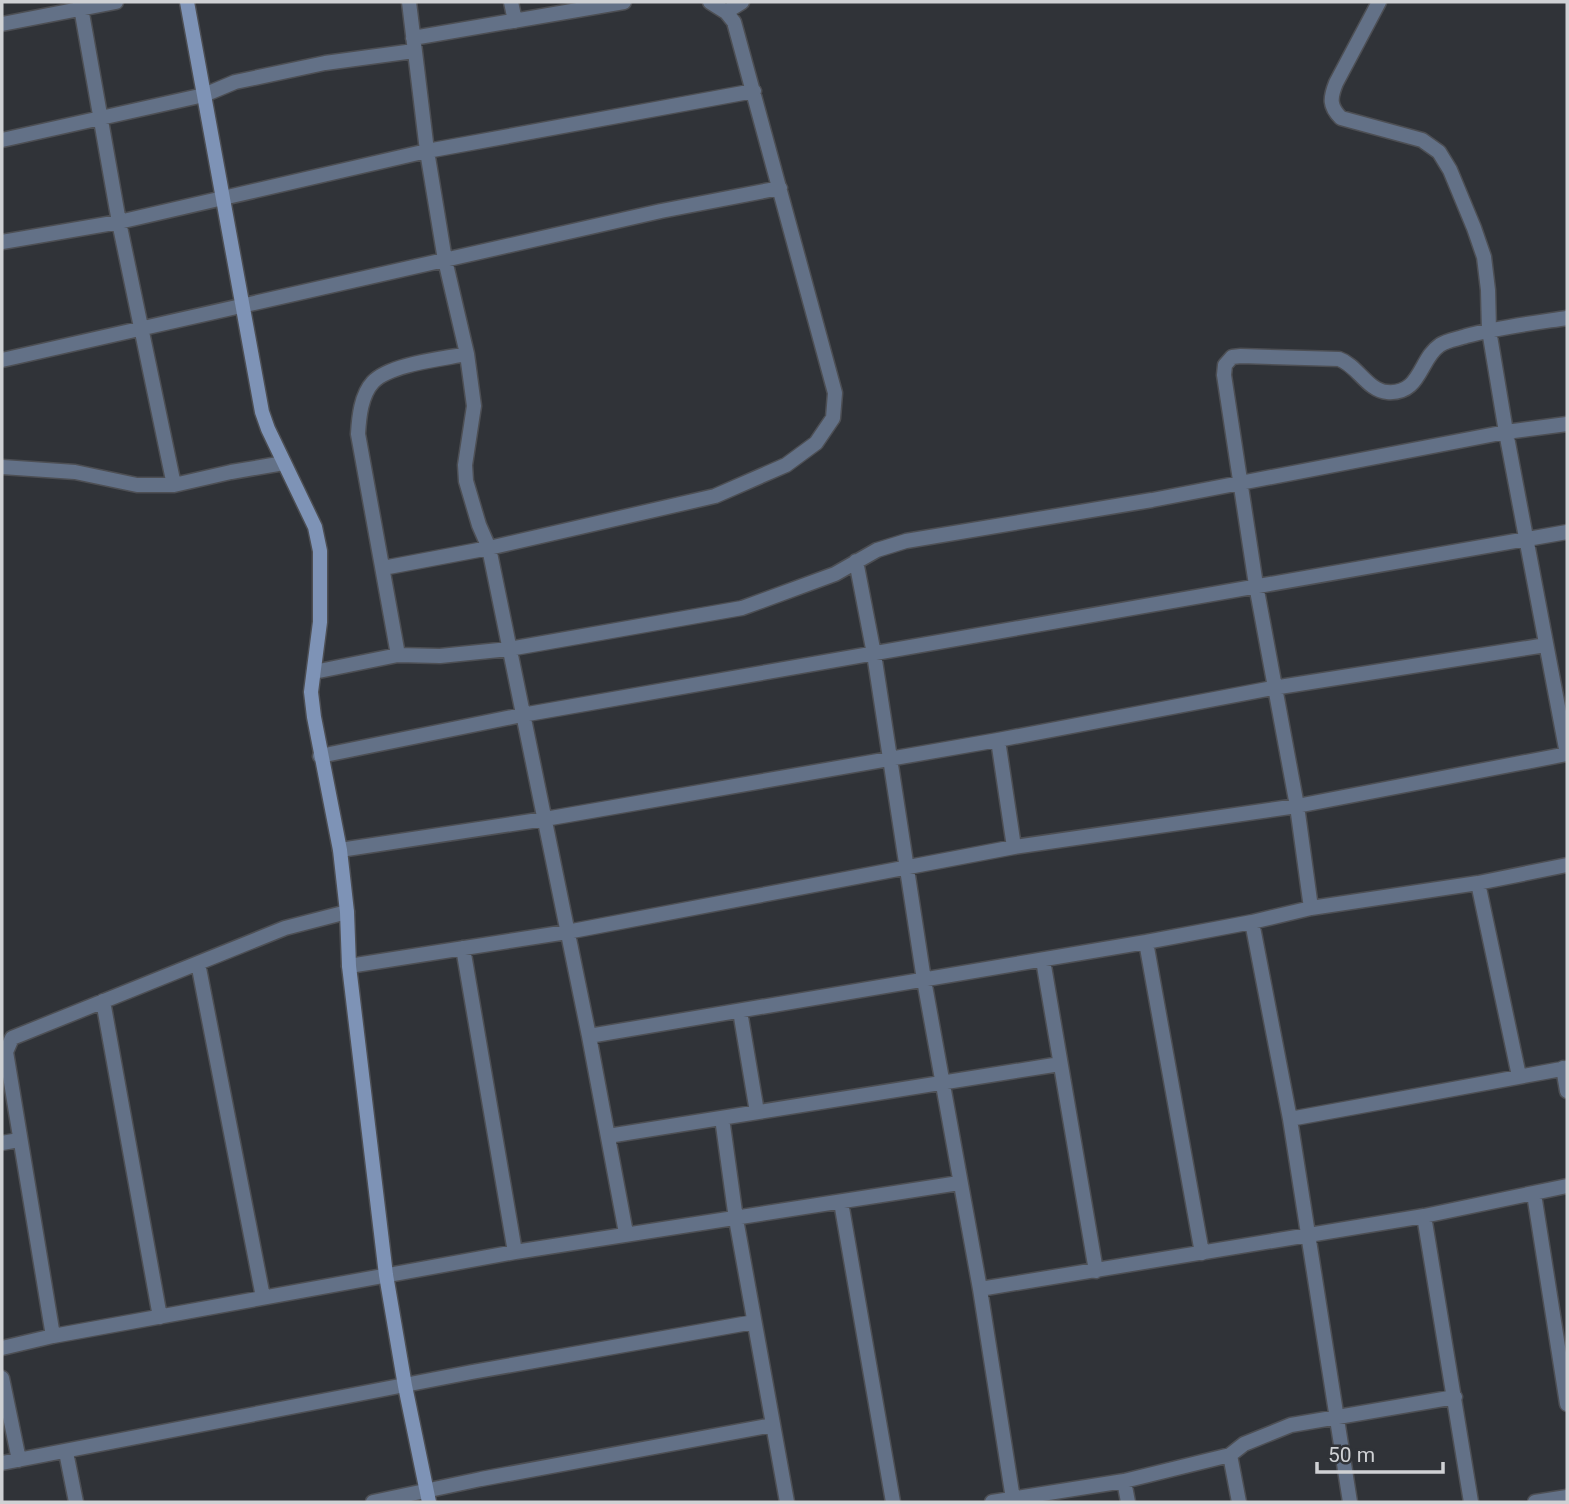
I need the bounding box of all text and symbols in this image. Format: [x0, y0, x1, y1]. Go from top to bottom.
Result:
scale bar [1317, 1430, 1443, 1474]
text: 50 m [1328, 1443, 1375, 1467]

